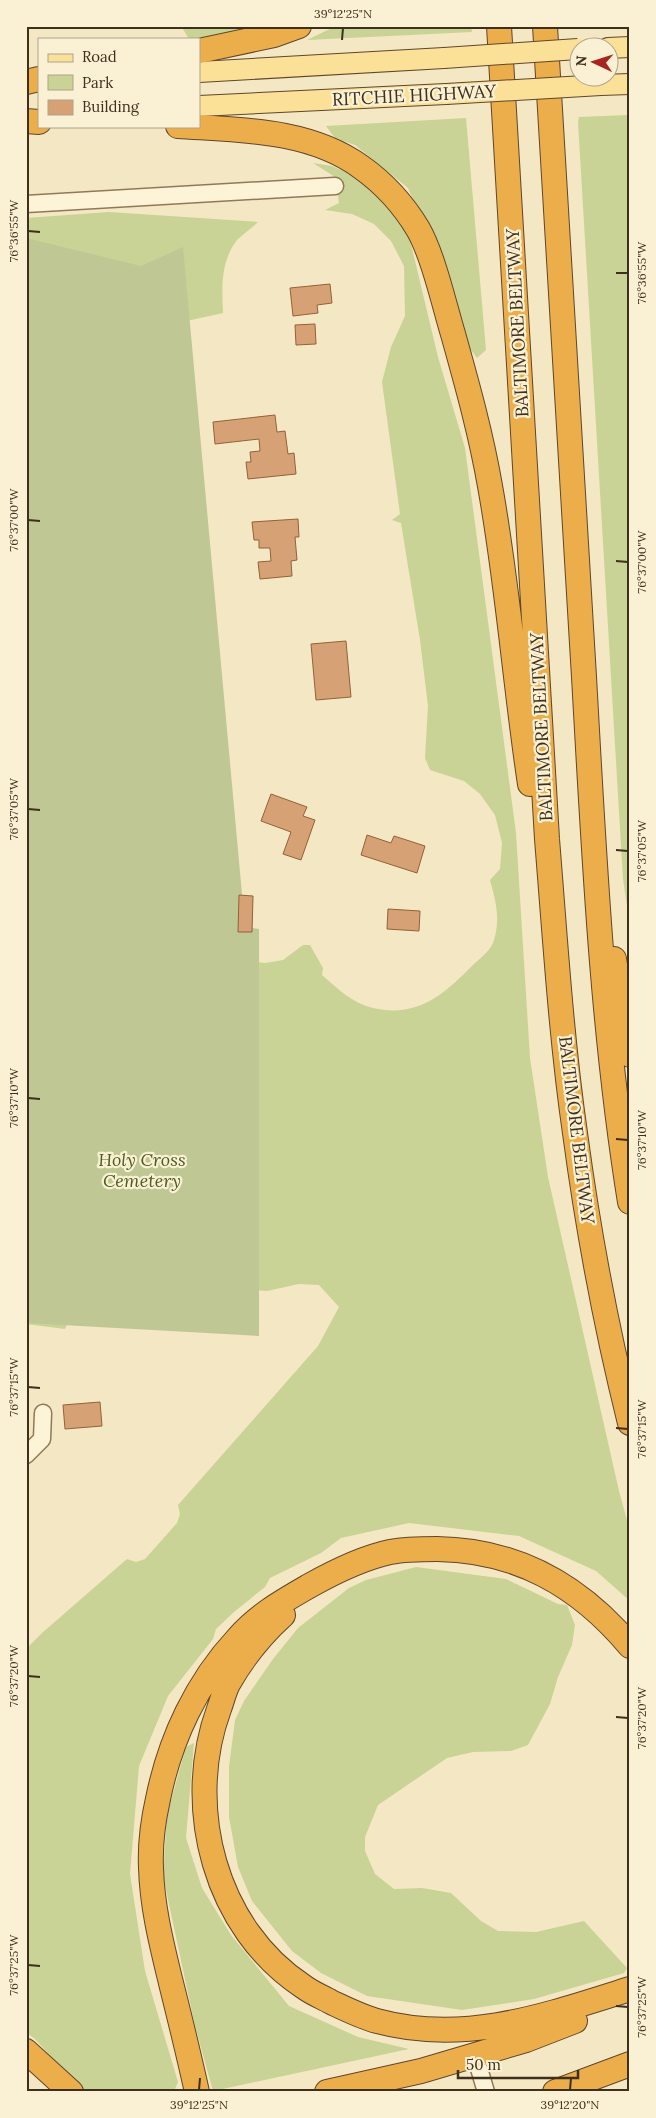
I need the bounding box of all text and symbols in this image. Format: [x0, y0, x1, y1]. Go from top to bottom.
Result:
text: 39°12'25"N [314, 6, 372, 21]
legend [38, 38, 200, 128]
north arrow [568, 38, 618, 88]
text: Road [82, 47, 117, 66]
text: N [572, 55, 590, 67]
text: Park [82, 73, 113, 92]
street label: RITCHIE HIGHWAY [331, 79, 497, 111]
text: Building [82, 97, 140, 116]
text: 76°36'55"W [6, 199, 21, 262]
street label: BALTIMORE BELTWAY [501, 228, 533, 418]
text: 76°36'55"W [634, 241, 649, 304]
text: 76°37'00"W [6, 488, 21, 551]
text: 76°37'00"W [634, 530, 649, 593]
street label: BALTIMORE BELTWAY [525, 632, 557, 822]
text: 76°37'05"W [6, 777, 21, 840]
text: 76°37'05"W [634, 819, 649, 882]
street label: BALTIMORE BELTWAY [554, 1035, 600, 1226]
text: 76°37'10"W [6, 1067, 21, 1128]
text: 76°37'10"W [634, 1109, 649, 1170]
park label: Holy Cross Cemetery [98, 1148, 186, 1192]
text: 76°37'15"W [6, 1357, 21, 1416]
text: 76°37'15"W [634, 1399, 649, 1458]
text: 76°37'20"W [6, 1644, 21, 1707]
text: 76°37'20"W [634, 1686, 649, 1749]
text: 76°37'25"W [6, 1934, 21, 1995]
text: 76°37'25"W [634, 1976, 649, 2037]
scale bar [458, 2048, 578, 2080]
text: 50 m [466, 2055, 501, 2074]
text: 39°12'25"N [170, 2097, 228, 2112]
text: 39°12'20"N [541, 2097, 599, 2112]

